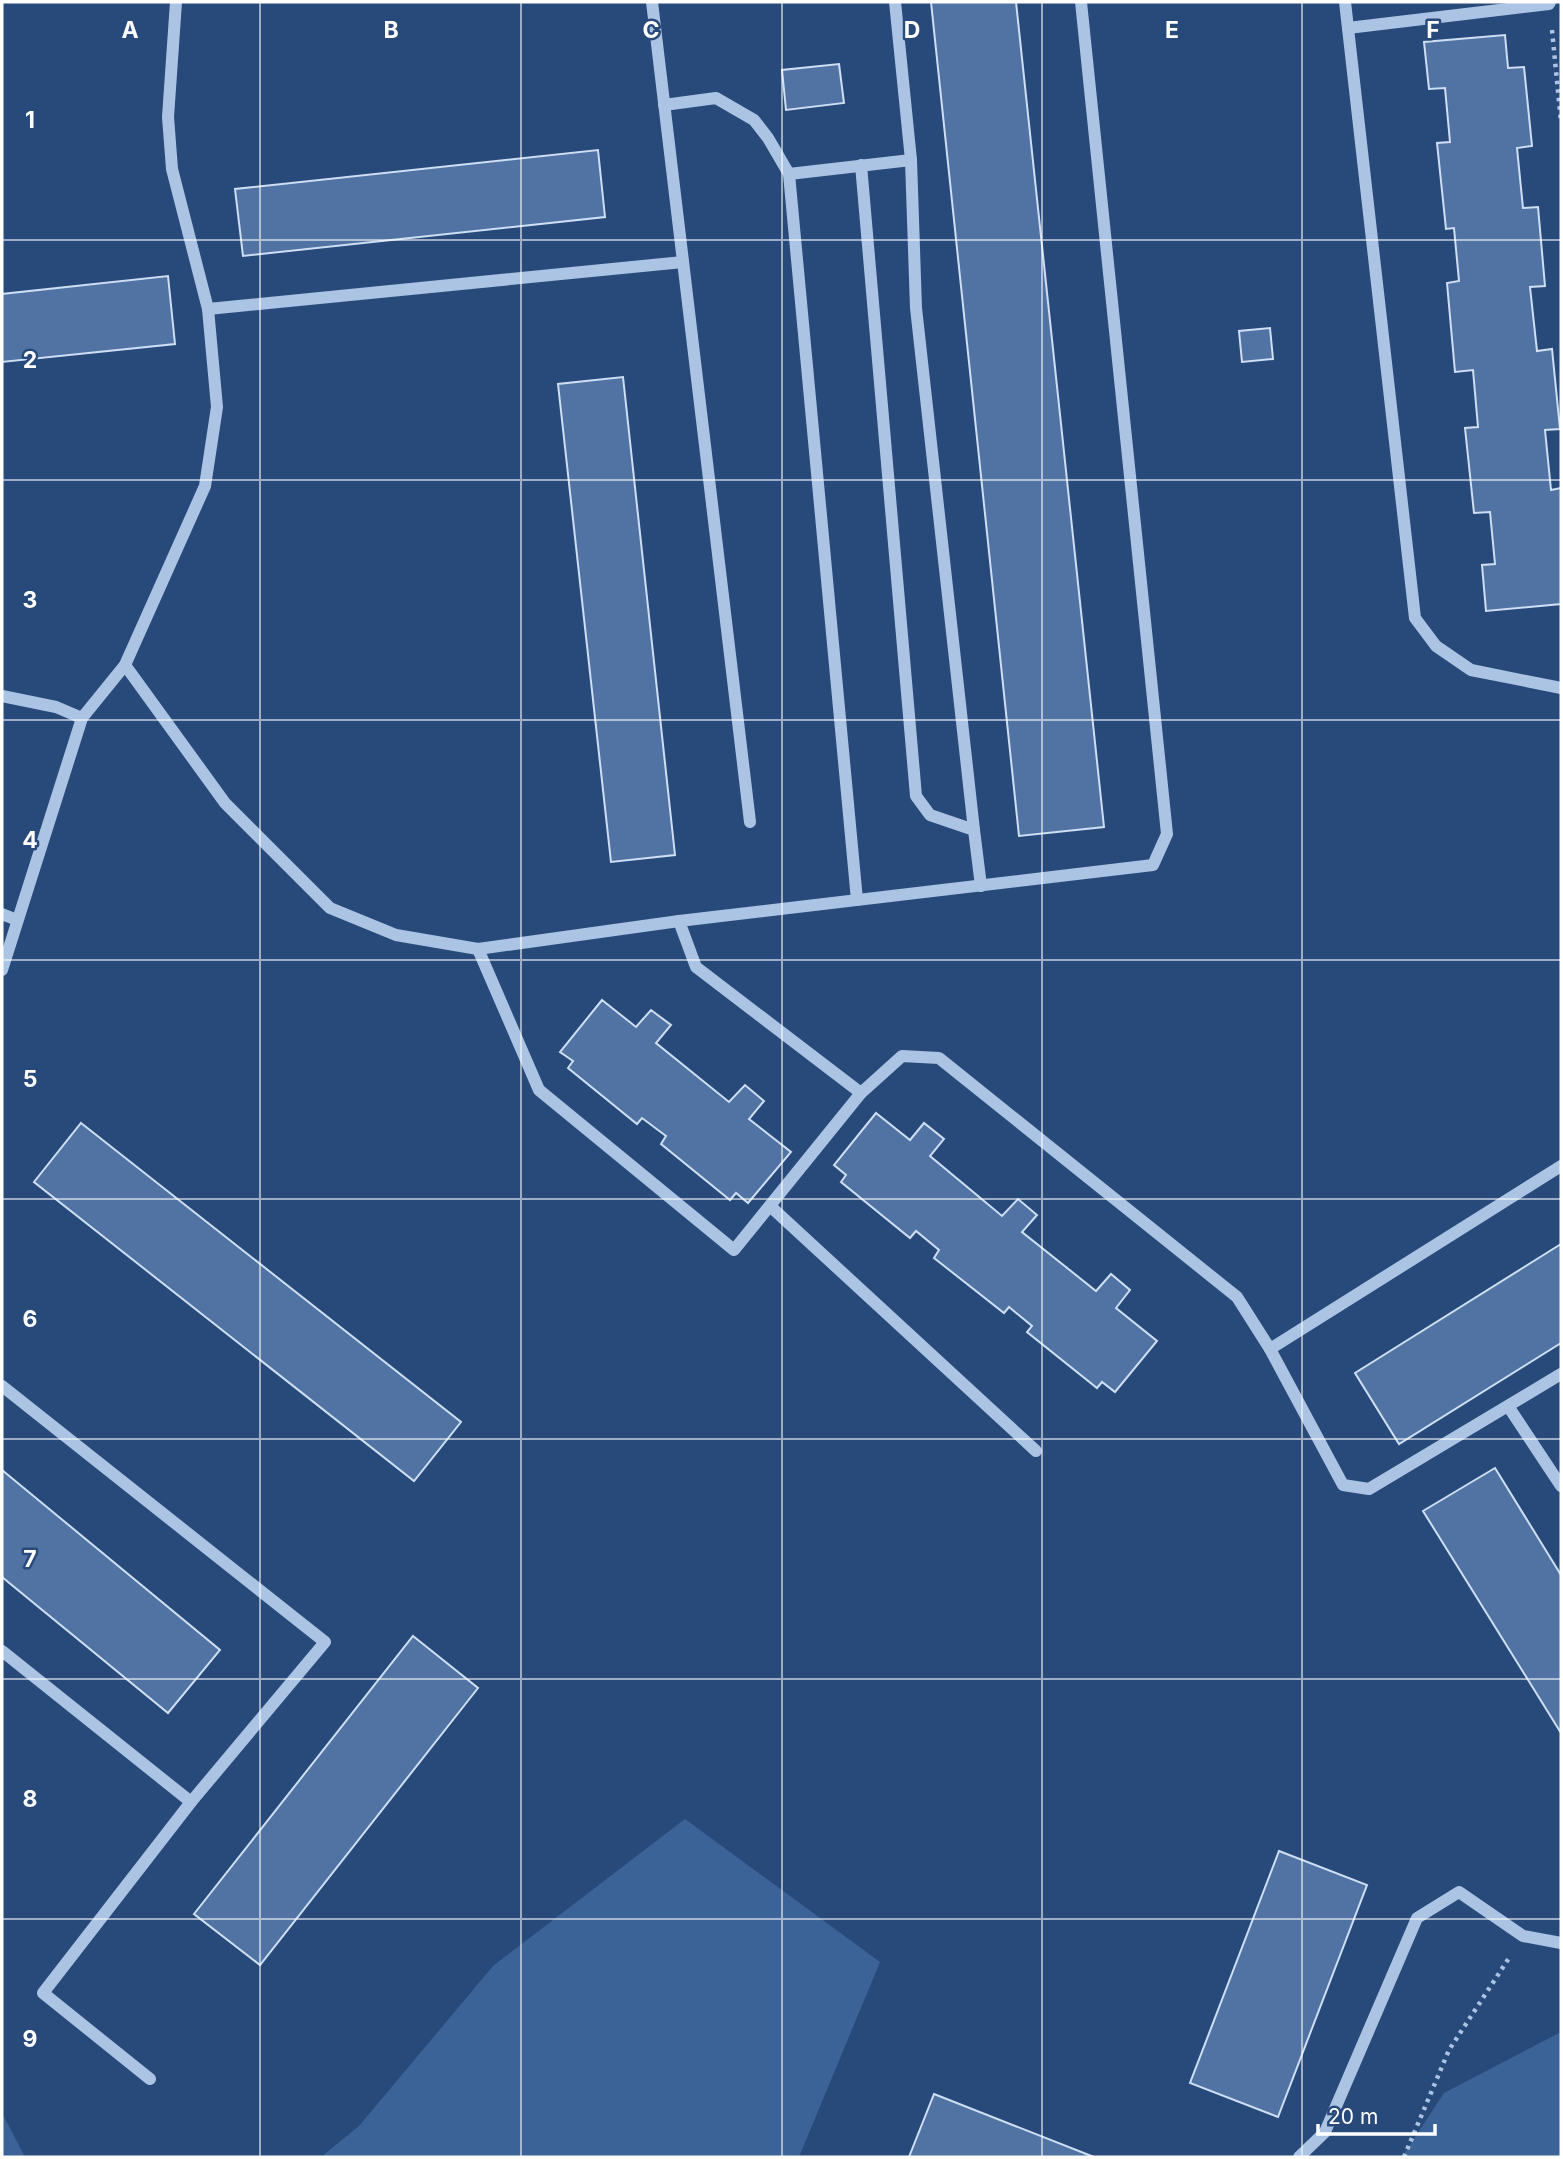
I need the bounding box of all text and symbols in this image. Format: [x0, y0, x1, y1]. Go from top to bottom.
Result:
text: A [121, 16, 139, 44]
text: B [383, 16, 399, 44]
text: C [642, 16, 660, 44]
text: D [904, 16, 920, 44]
text: E [1165, 16, 1179, 44]
text: F [1426, 16, 1440, 44]
text: 1 [25, 106, 35, 134]
text: 2 [23, 346, 37, 374]
text: 3 [23, 586, 37, 614]
text: 4 [22, 826, 38, 854]
text: 5 [23, 1065, 37, 1093]
text: 6 [23, 1305, 37, 1333]
text: 7 [23, 1545, 37, 1573]
text: 8 [23, 1785, 37, 1813]
text: 9 [23, 2025, 37, 2053]
scale bar [1318, 2092, 1435, 2136]
text: 20 m [1328, 2104, 1378, 2129]

